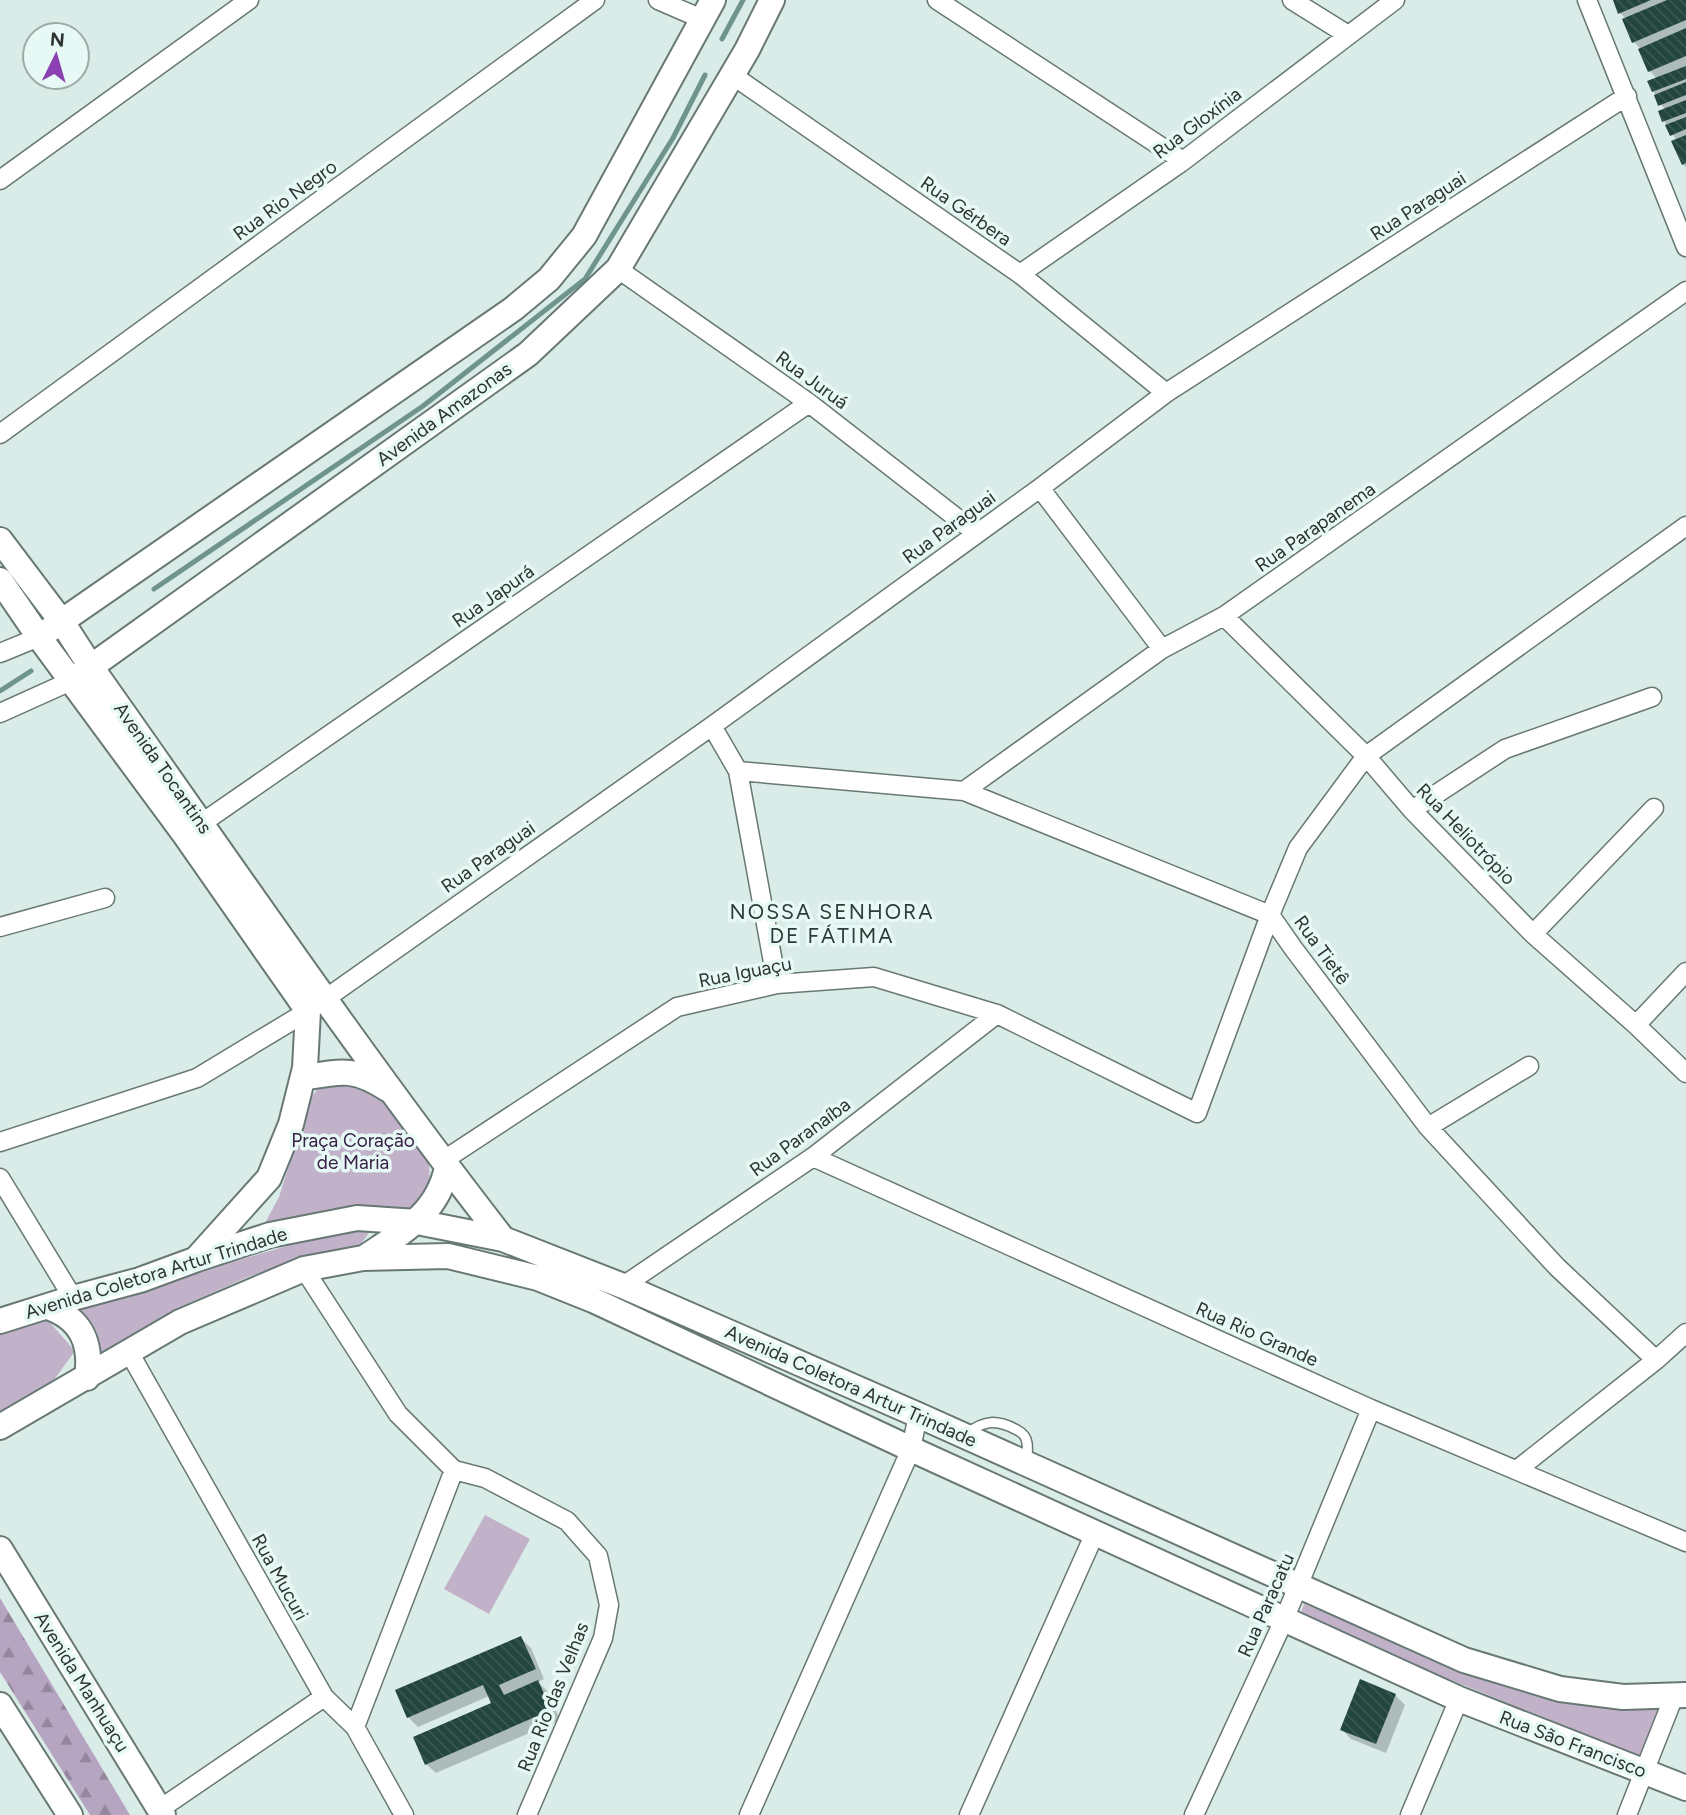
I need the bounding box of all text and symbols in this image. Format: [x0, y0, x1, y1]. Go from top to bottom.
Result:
north arrow [21, 21, 91, 91]
text: N [49, 27, 66, 52]
street label: Rua Gloxínia [1148, 82, 1246, 164]
street label: Rua Rio Negro [229, 155, 341, 245]
street label: Rua Paraguai [1366, 167, 1470, 245]
street label: Rua Gérbera [916, 171, 1016, 251]
street label: Rua Juruá [771, 346, 853, 414]
street label: Avenida Amazonas [372, 357, 516, 471]
street label: Rua Parapanema [1251, 477, 1379, 577]
street label: Rua Paraguai [898, 486, 1000, 568]
street label: Rua Japurá [448, 560, 538, 632]
street label: Avenida Tocantins [109, 698, 217, 838]
street label: Rua Heliotrópio [1412, 778, 1520, 890]
street label: Rua Paraguai [437, 816, 539, 898]
district label: NOSSA SENHORA DE FÁTIMA [730, 899, 934, 948]
street label: Rua Tietê [1289, 911, 1355, 989]
street label: Rua Iguaçu [696, 952, 794, 992]
street label: Rua Paranaíba [745, 1093, 855, 1181]
park label: Praça Coração de Maria [291, 1129, 415, 1174]
street label: Avenida Coletora Artur Trindade [22, 1222, 290, 1324]
street label: Rua Rio Grande [1192, 1297, 1322, 1371]
street label: Avenida Coletora Artur Trindade [722, 1320, 980, 1452]
street label: Rua Mucuri [247, 1530, 313, 1624]
street label: Rua Paracatu [1233, 1550, 1299, 1660]
street label: Avenida Manhuaçu [29, 1607, 135, 1757]
street label: Rua Rio das Velhas [512, 1619, 594, 1775]
street label: Rua São Francisco [1496, 1705, 1650, 1783]

